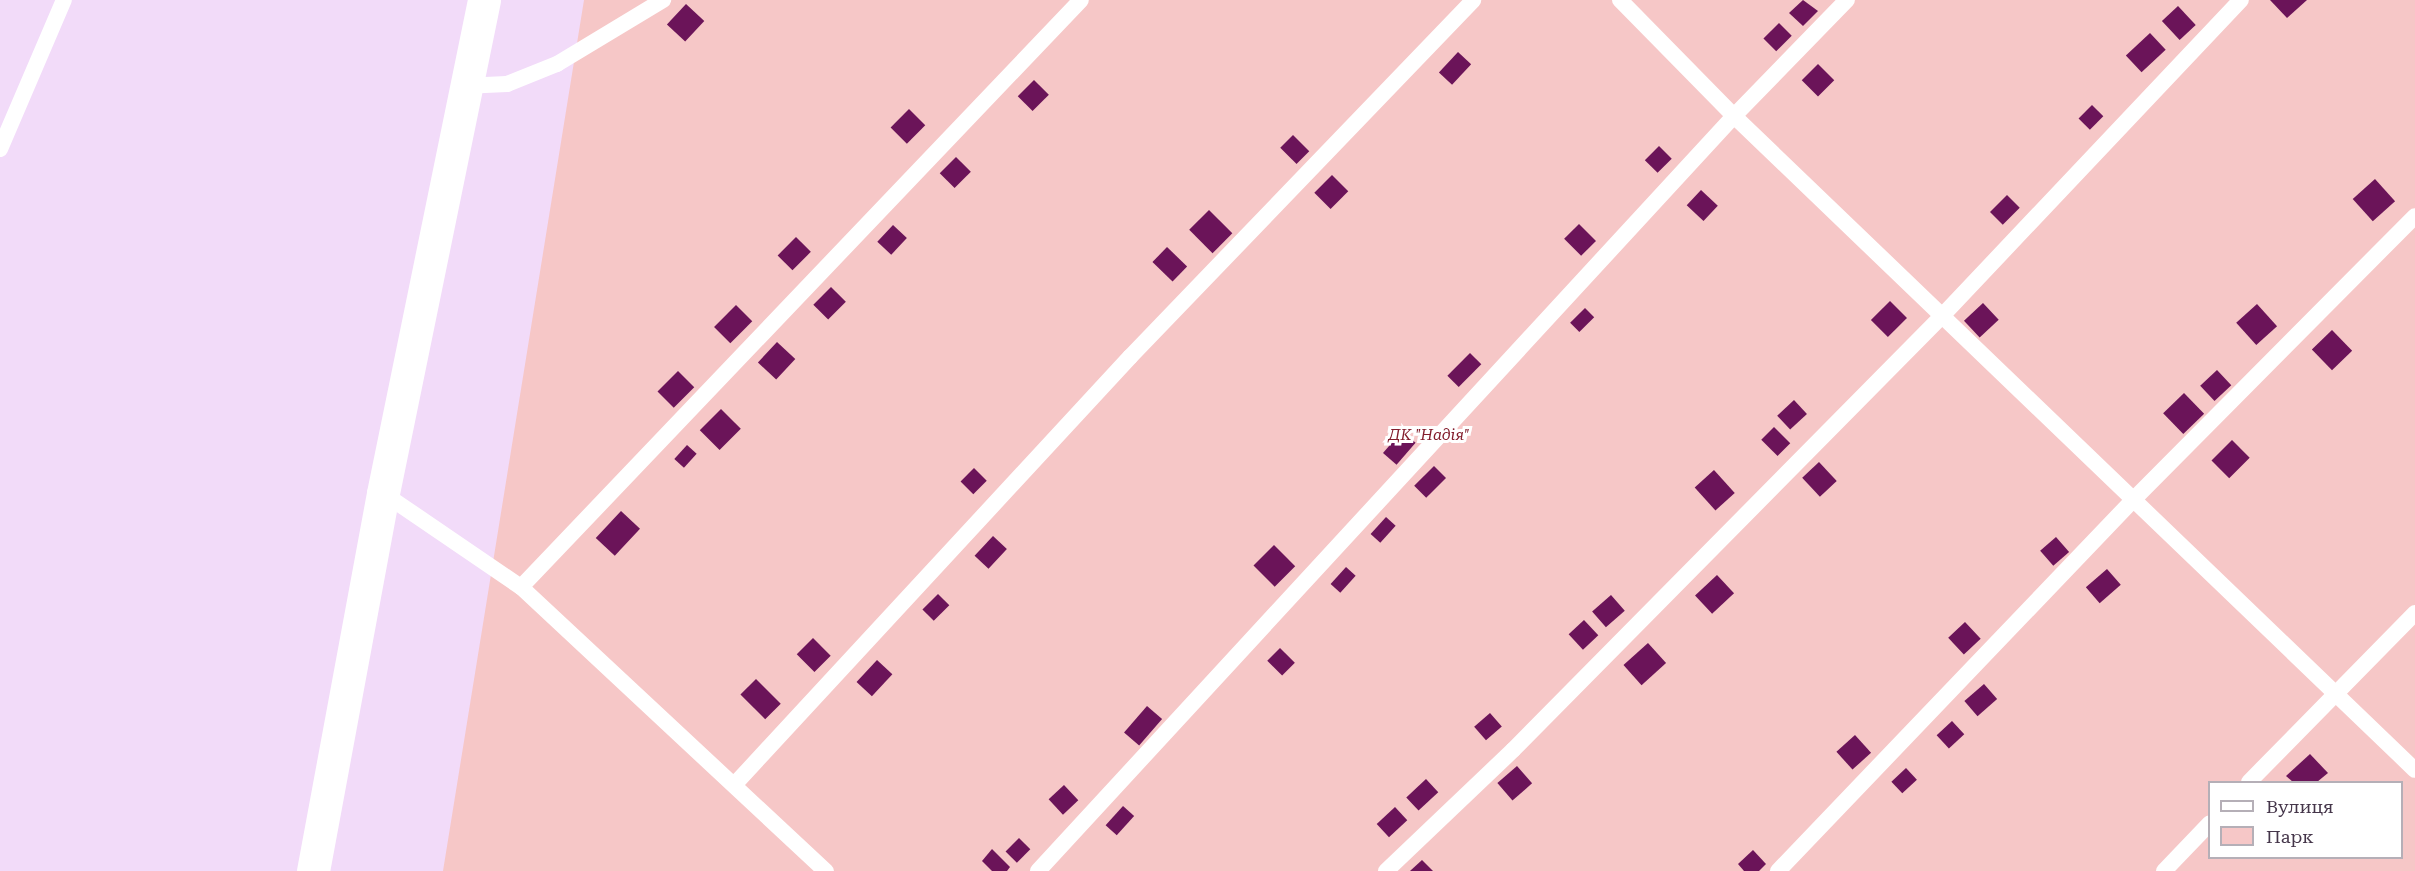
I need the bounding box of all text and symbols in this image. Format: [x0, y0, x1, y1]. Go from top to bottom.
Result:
park label: ДК "Надія" [1388, 427, 1470, 445]
legend [2208, 781, 2403, 859]
text: Вулиця [2266, 796, 2333, 817]
text: Парк [2266, 826, 2314, 847]

